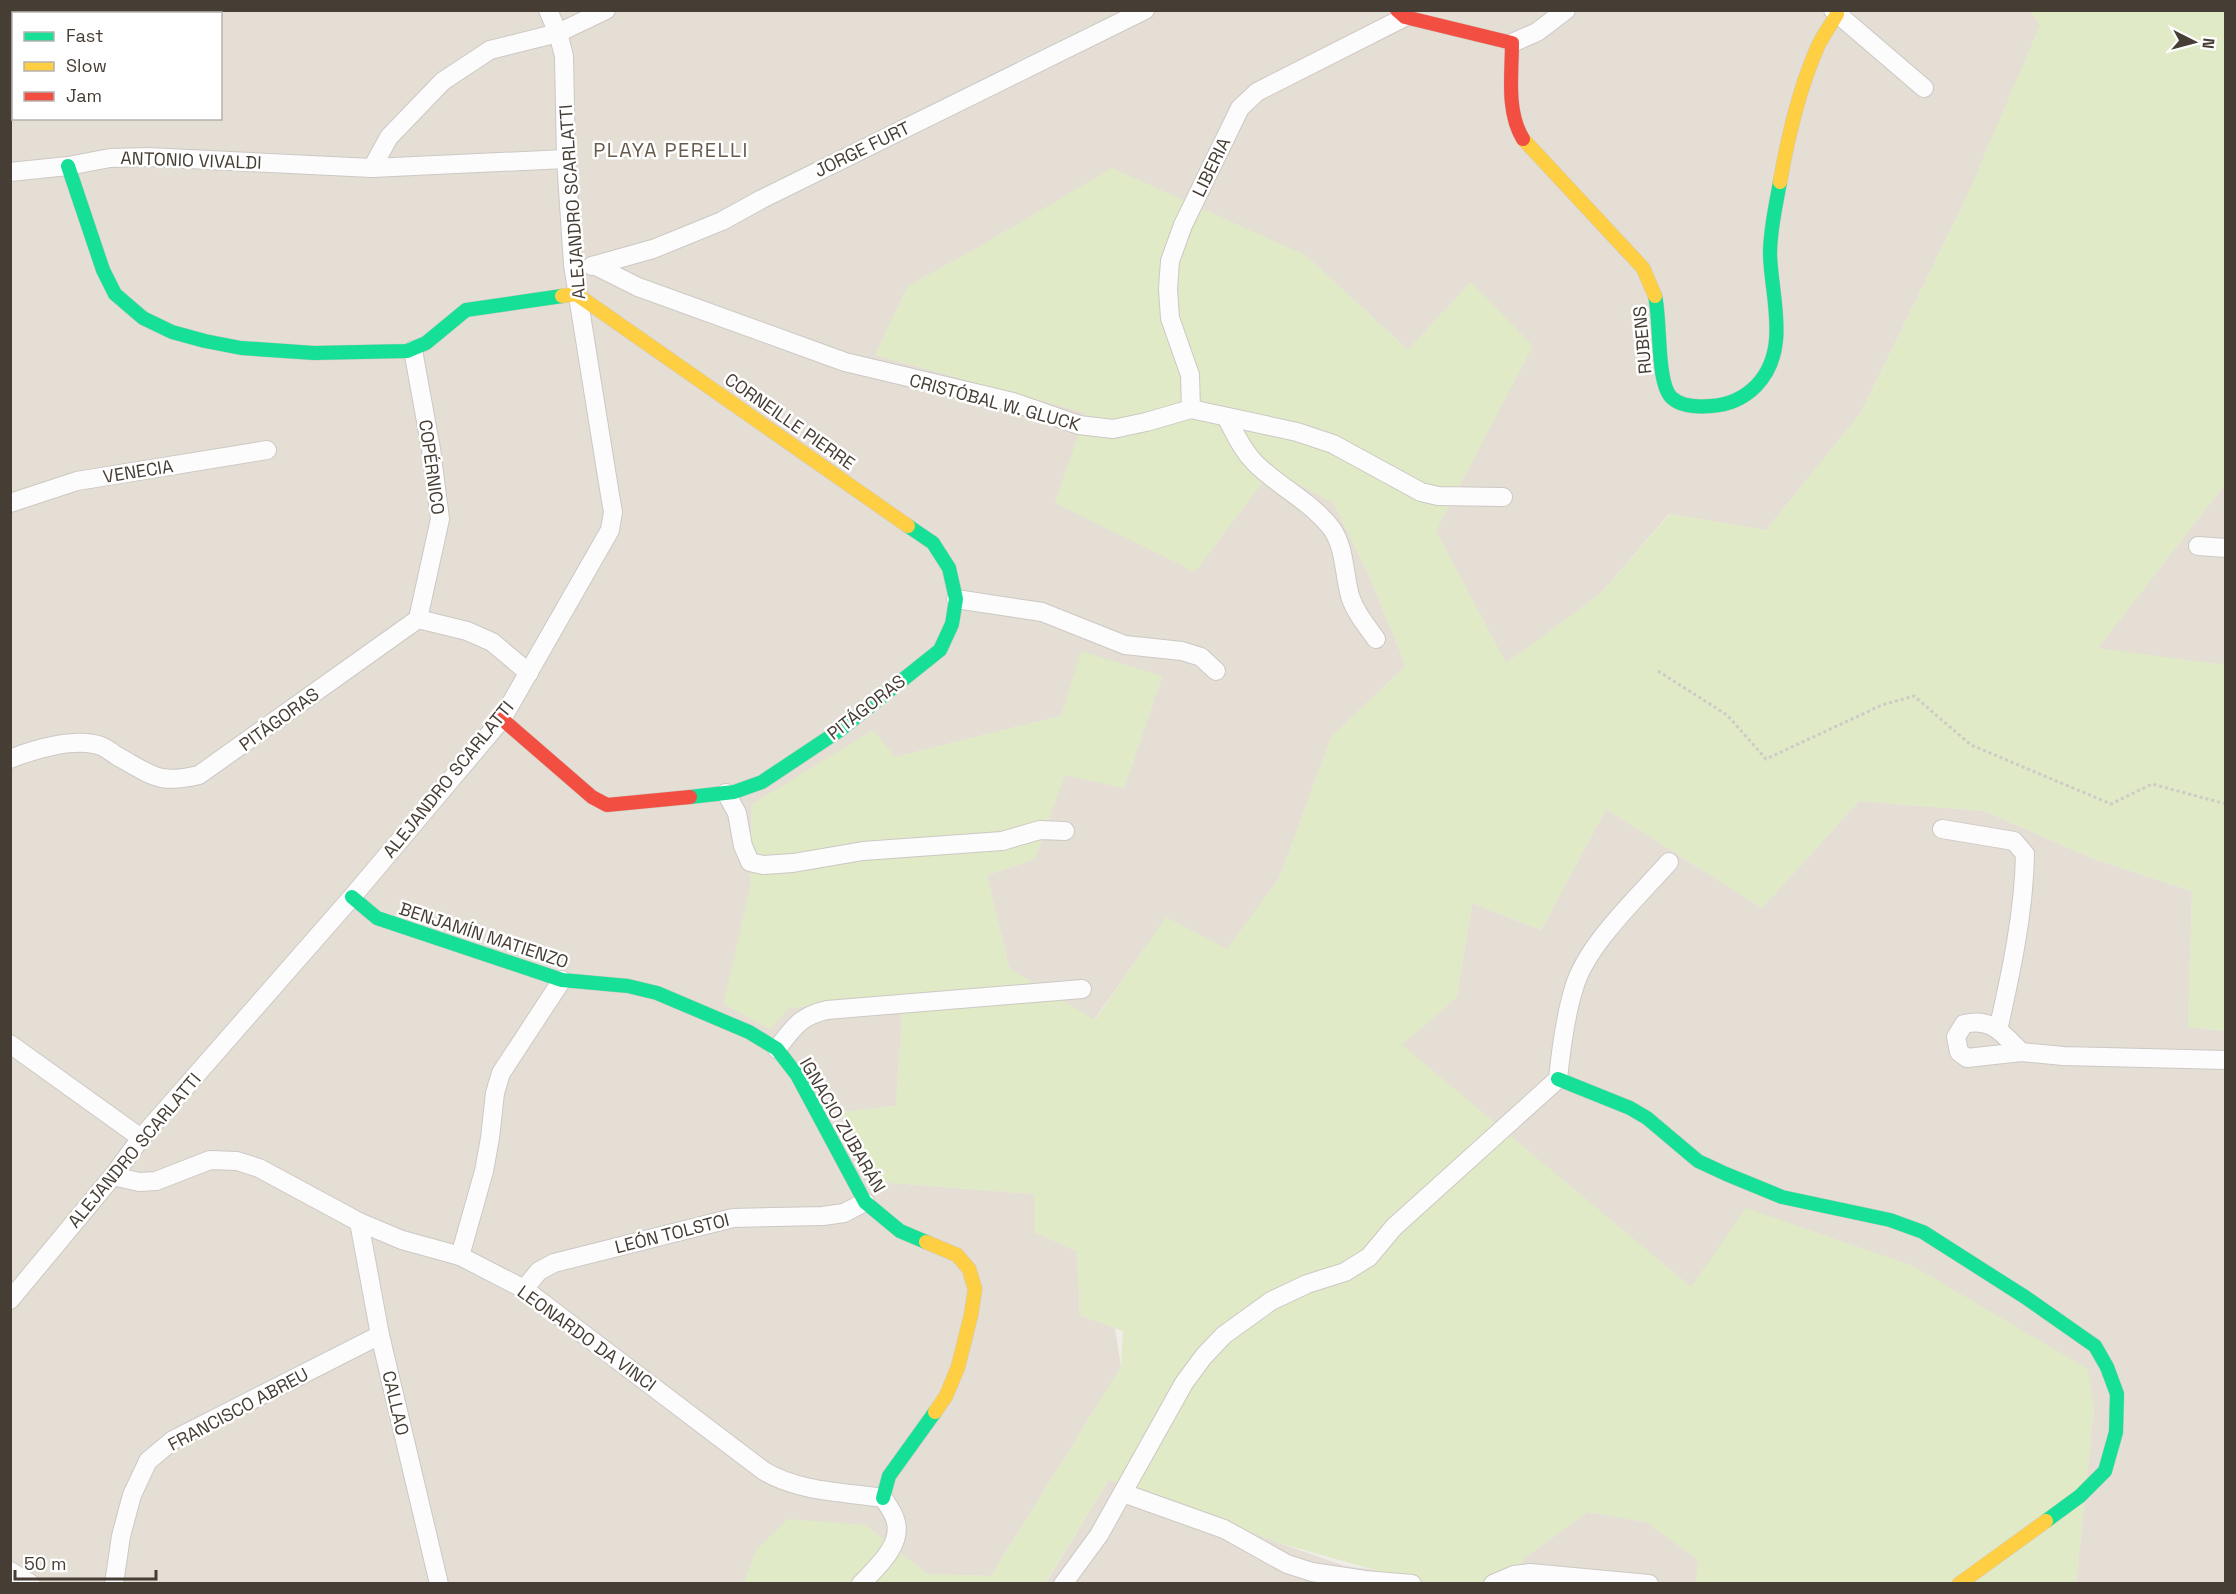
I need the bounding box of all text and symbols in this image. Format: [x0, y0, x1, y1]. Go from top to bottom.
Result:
legend [12, 12, 222, 120]
north arrow [2164, 12, 2224, 72]
text: Fast [66, 24, 103, 47]
text: N [2197, 37, 2219, 50]
text: Slow [66, 54, 107, 77]
text: Jam [66, 84, 102, 107]
street label: ALEJANDRO SCARLATTI [554, 104, 590, 300]
street label: JORGE FURT [810, 116, 914, 182]
street label: LIBERIA [1187, 133, 1235, 201]
district label: PLAYA PERELLI [593, 137, 749, 163]
street label: ANTONIO VIVALDI [120, 146, 262, 174]
street label: RUBENS [1628, 305, 1656, 375]
street label: CORNEILLE PIERRE [720, 367, 860, 475]
street label: CRISTÓBAL W. GLUCK [907, 368, 1083, 436]
street label: COPÉRNICO [414, 418, 450, 516]
street label: VENECIA [101, 454, 175, 488]
street label: PITÁGORAS [822, 669, 910, 745]
street label: PITÁGORAS [235, 682, 323, 756]
street label: ALEJANDRO SCARLATTI [378, 696, 518, 862]
street label: BENJAMÍN MATIENZO [396, 897, 572, 973]
street label: IGNACIO ZUBARÁN [795, 1053, 891, 1197]
street label: ALEJANDRO SCARLATTI [62, 1068, 206, 1232]
street label: LEÓN TOLSTOI [612, 1208, 732, 1258]
street label: LEONARDO DA VINCI [513, 1280, 661, 1396]
street label: FRANCISCO ABREU [164, 1362, 312, 1456]
street label: CALLAO [377, 1368, 415, 1438]
scale bar [15, 1543, 156, 1581]
text: 50 m [24, 1552, 66, 1575]

